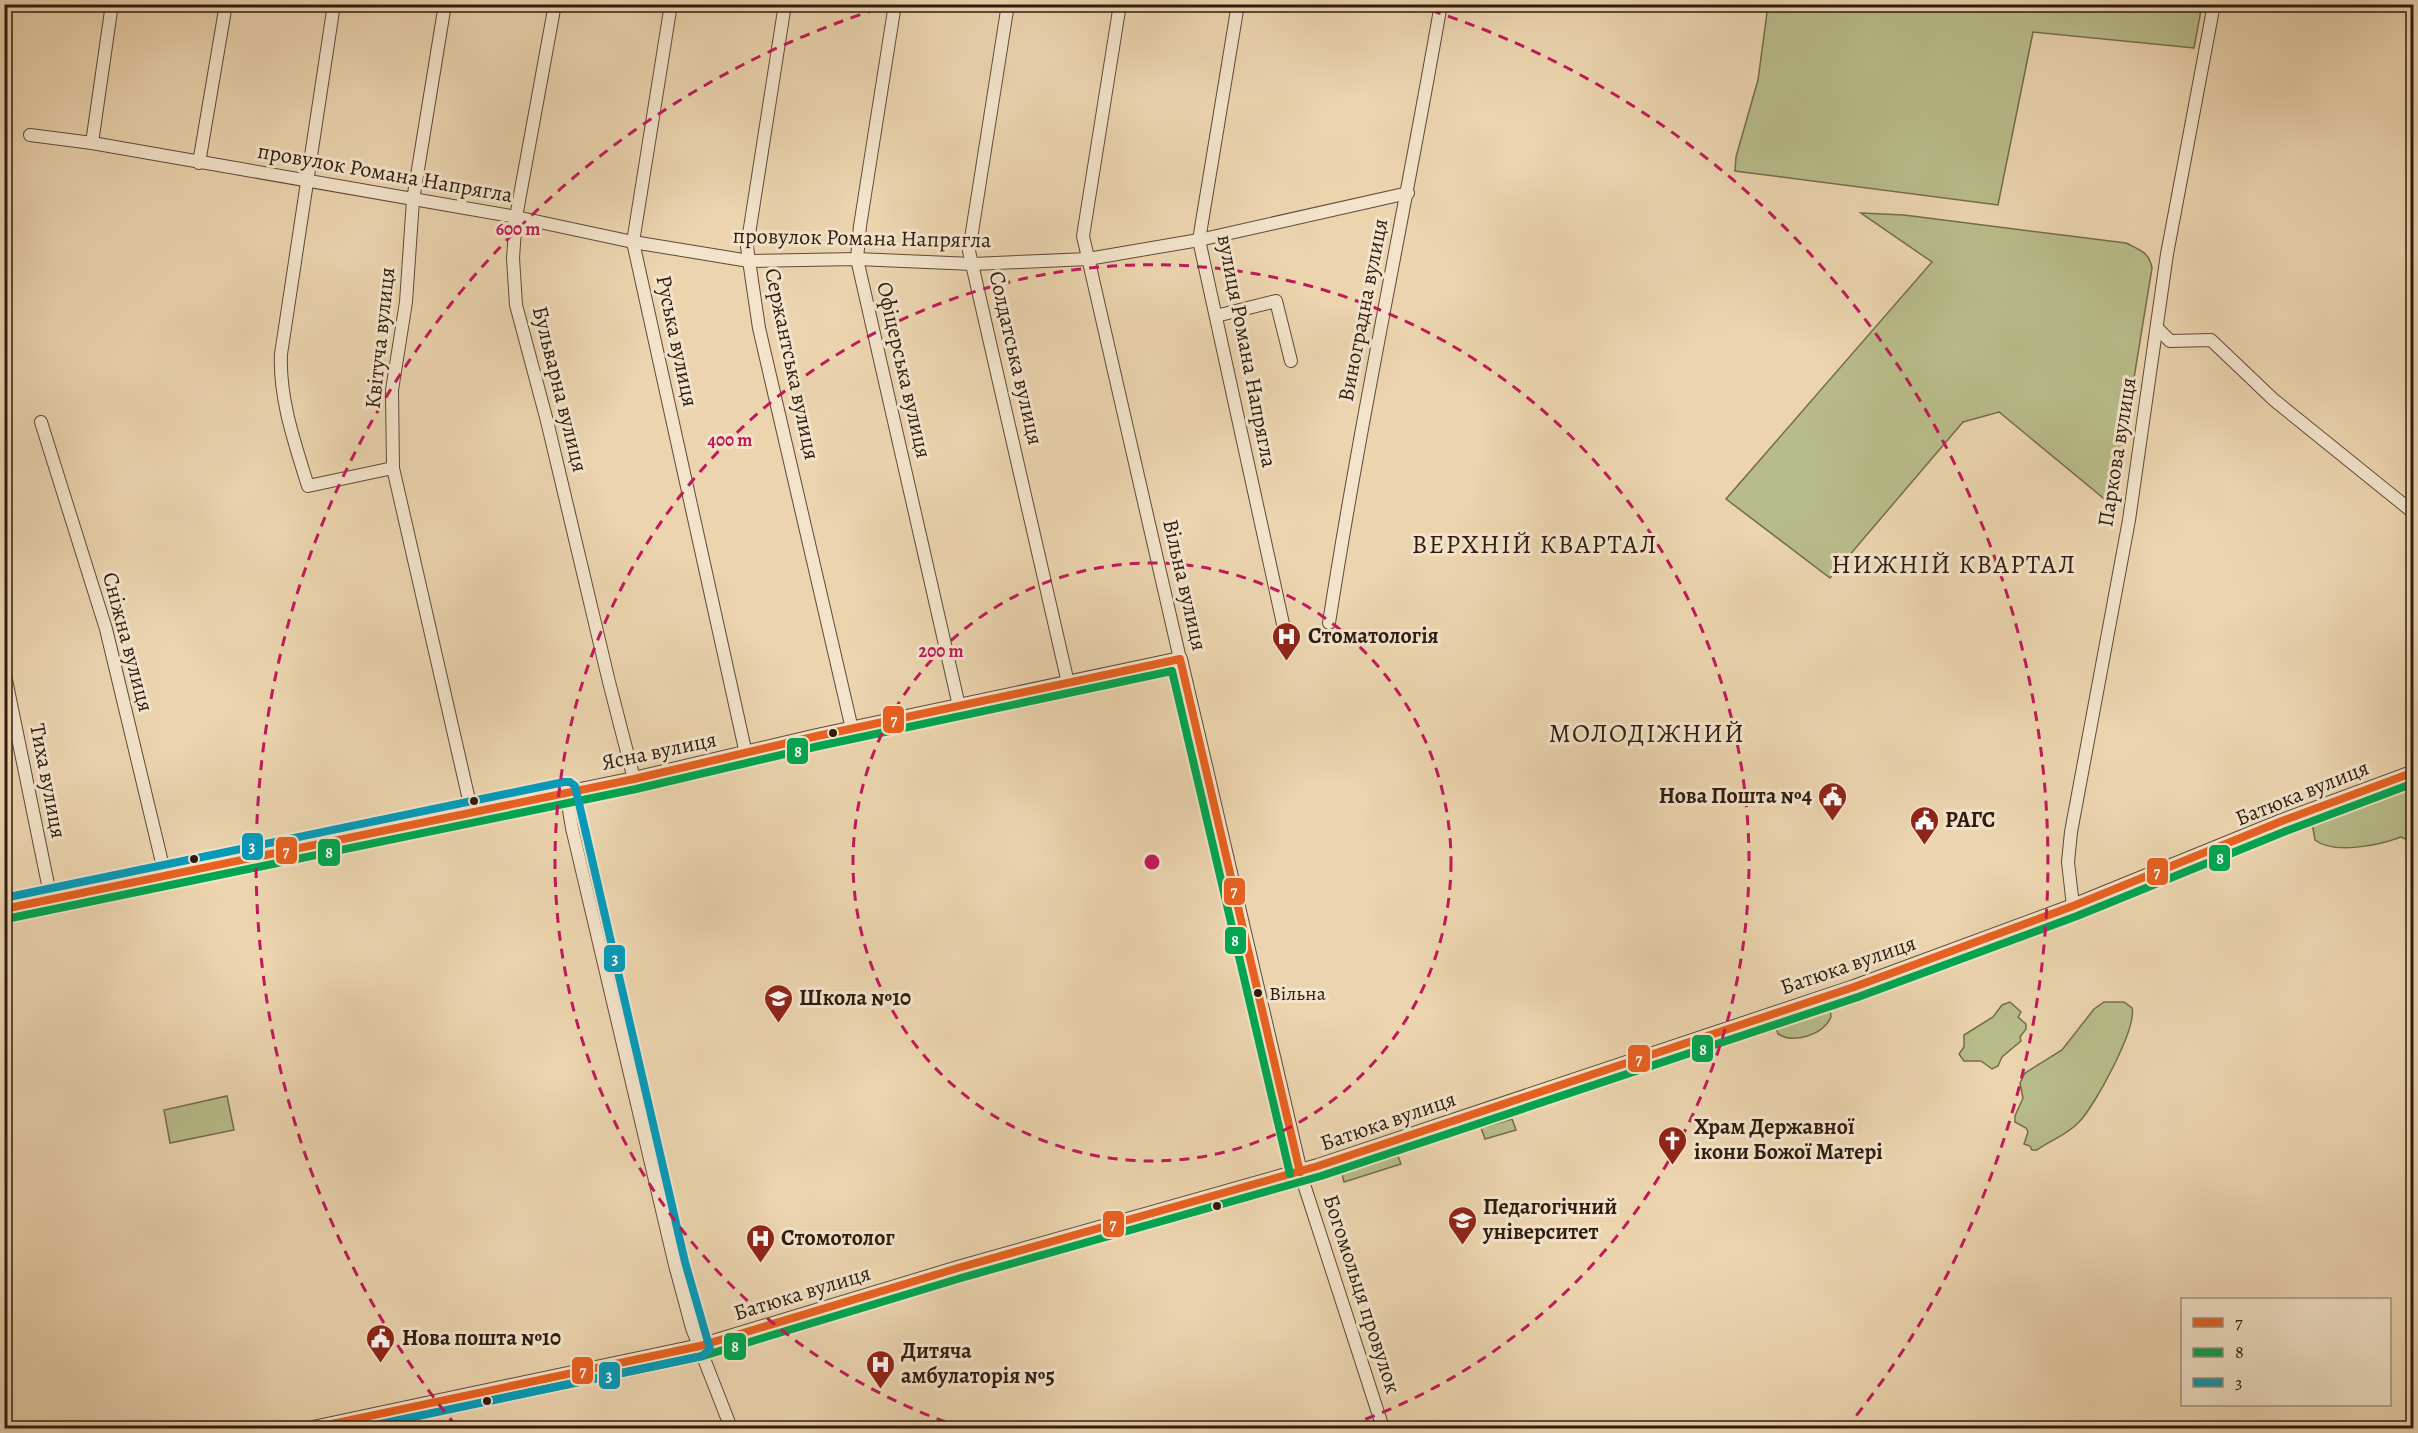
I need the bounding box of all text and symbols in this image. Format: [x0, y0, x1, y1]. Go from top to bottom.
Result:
street label: провулок Романа Напрягла [255, 136, 516, 210]
street label: Виноградна вулиця [1331, 216, 1395, 404]
text: 600 m [496, 217, 540, 241]
street label: провулок Романа Напрягла [732, 221, 992, 255]
street label: вулиця Романа Напрягла [1210, 232, 1284, 471]
street label: Сержантська вулиця [757, 265, 827, 463]
street label: Квітуча вулиця [358, 266, 402, 410]
street label: Солдатська вулиця [981, 268, 1051, 448]
street label: Руська вулиця [648, 272, 706, 410]
street label: Офіцерська вулиця [869, 279, 939, 461]
street label: Бульварна вулиця [525, 303, 595, 475]
street label: Паркова вулиця [2090, 375, 2144, 529]
text: 400 m [708, 428, 752, 452]
street label: Вільна вулиця [1155, 516, 1215, 654]
district label: ВЕРХНІЙ КВАРТАЛ [1412, 527, 1658, 562]
district label: НИЖНІЙ КВАРТАЛ [1831, 547, 2077, 582]
street label: Сніжна вулиця [95, 569, 161, 715]
hospital icon: Стоматологія [1271, 620, 1303, 662]
place label: Стоматологія [1308, 621, 1439, 651]
text: 200 m [918, 639, 964, 663]
line badge: 7 [882, 705, 905, 734]
text: 7 [891, 710, 898, 732]
district label: МОЛОДІЖНИЙ [1549, 716, 1745, 751]
street label: Тиха вулиця [22, 721, 74, 841]
street label: Ясна вулиця [599, 724, 719, 778]
unlabelled marker [827, 727, 839, 739]
line badge: 8 [786, 737, 809, 765]
text: 8 [794, 741, 802, 763]
street label: Батюка вулиця [2231, 753, 2373, 833]
public building icon: Нова Пошта №4 [1817, 780, 1849, 822]
place label: Нова Пошта №4 [1659, 781, 1812, 811]
unlabelled marker [468, 795, 480, 807]
public building icon: РАГС [1908, 804, 1940, 846]
place label: РАГС [1945, 805, 1995, 835]
line badge: 3 [241, 832, 264, 861]
text: 3 [249, 836, 256, 858]
line badge: 7 [275, 836, 298, 865]
line badge: 8 [317, 838, 341, 867]
text: 7 [283, 841, 290, 863]
text: 8 [325, 842, 333, 864]
line badge: 8 [2208, 844, 2231, 872]
text: 8 [2216, 848, 2224, 870]
centre of rings [1142, 852, 1162, 872]
unlabelled marker [188, 853, 200, 865]
line badge: 7 [2146, 857, 2169, 886]
text: 7 [2154, 862, 2161, 884]
line badge: 7 [1223, 877, 1246, 906]
text: 7 [1231, 881, 1238, 903]
line badge: 8 [1224, 926, 1247, 955]
street label: Батюка вулиця [1776, 928, 1920, 1002]
text: 8 [1231, 930, 1239, 952]
line badge: 3 [603, 944, 626, 973]
text: 3 [612, 948, 619, 970]
place label: Вільна [1269, 980, 1327, 1007]
school or university icon: Школа №10 [762, 982, 794, 1024]
place label: Школа №10 [799, 983, 911, 1013]
marker: Вільна [1252, 987, 1264, 999]
line badge: 8 [1691, 1034, 1714, 1063]
text: 8 [1699, 1039, 1707, 1061]
line badge: 7 [1627, 1044, 1651, 1073]
text: 7 [1636, 1049, 1643, 1071]
street label: Батюка вулиця [1316, 1084, 1460, 1158]
place label: Храм Державної ікони Божої Матері [1694, 1112, 1883, 1167]
church icon: Храм Державної ікони Божої Матері [1657, 1124, 1689, 1166]
street label: Богомольця провулок [1316, 1191, 1408, 1397]
place label: Педагогічний університет [1482, 1192, 1617, 1247]
unlabelled marker [1211, 1200, 1223, 1212]
school or university icon: Педагогічний університет [1446, 1204, 1478, 1246]
line badge: 7 [1102, 1210, 1125, 1238]
text: 7 [1110, 1214, 1117, 1236]
hospital icon: Стомотолог [744, 1222, 776, 1264]
place label: Стомотолог [781, 1223, 895, 1253]
street label: Батюка вулиця [730, 1258, 874, 1328]
legend [2181, 1298, 2391, 1406]
text: 7 [2235, 1310, 2243, 1334]
public building icon: Нова пошта №10 [365, 1322, 397, 1364]
place label: Нова пошта №10 [402, 1323, 561, 1353]
line badge: 8 [723, 1332, 747, 1361]
text: 8 [731, 1336, 739, 1358]
place label: Дитяча амбулаторія №5 [901, 1336, 1055, 1391]
text: 8 [2235, 1340, 2244, 1364]
hospital icon: Дитяча амбулаторія №5 [864, 1348, 896, 1390]
line badge: 7 [571, 1356, 594, 1385]
text: 7 [580, 1361, 587, 1383]
line badge: 3 [598, 1361, 621, 1390]
text: 3 [606, 1365, 613, 1387]
text: 3 [2235, 1370, 2243, 1394]
unlabelled marker [481, 1395, 493, 1407]

